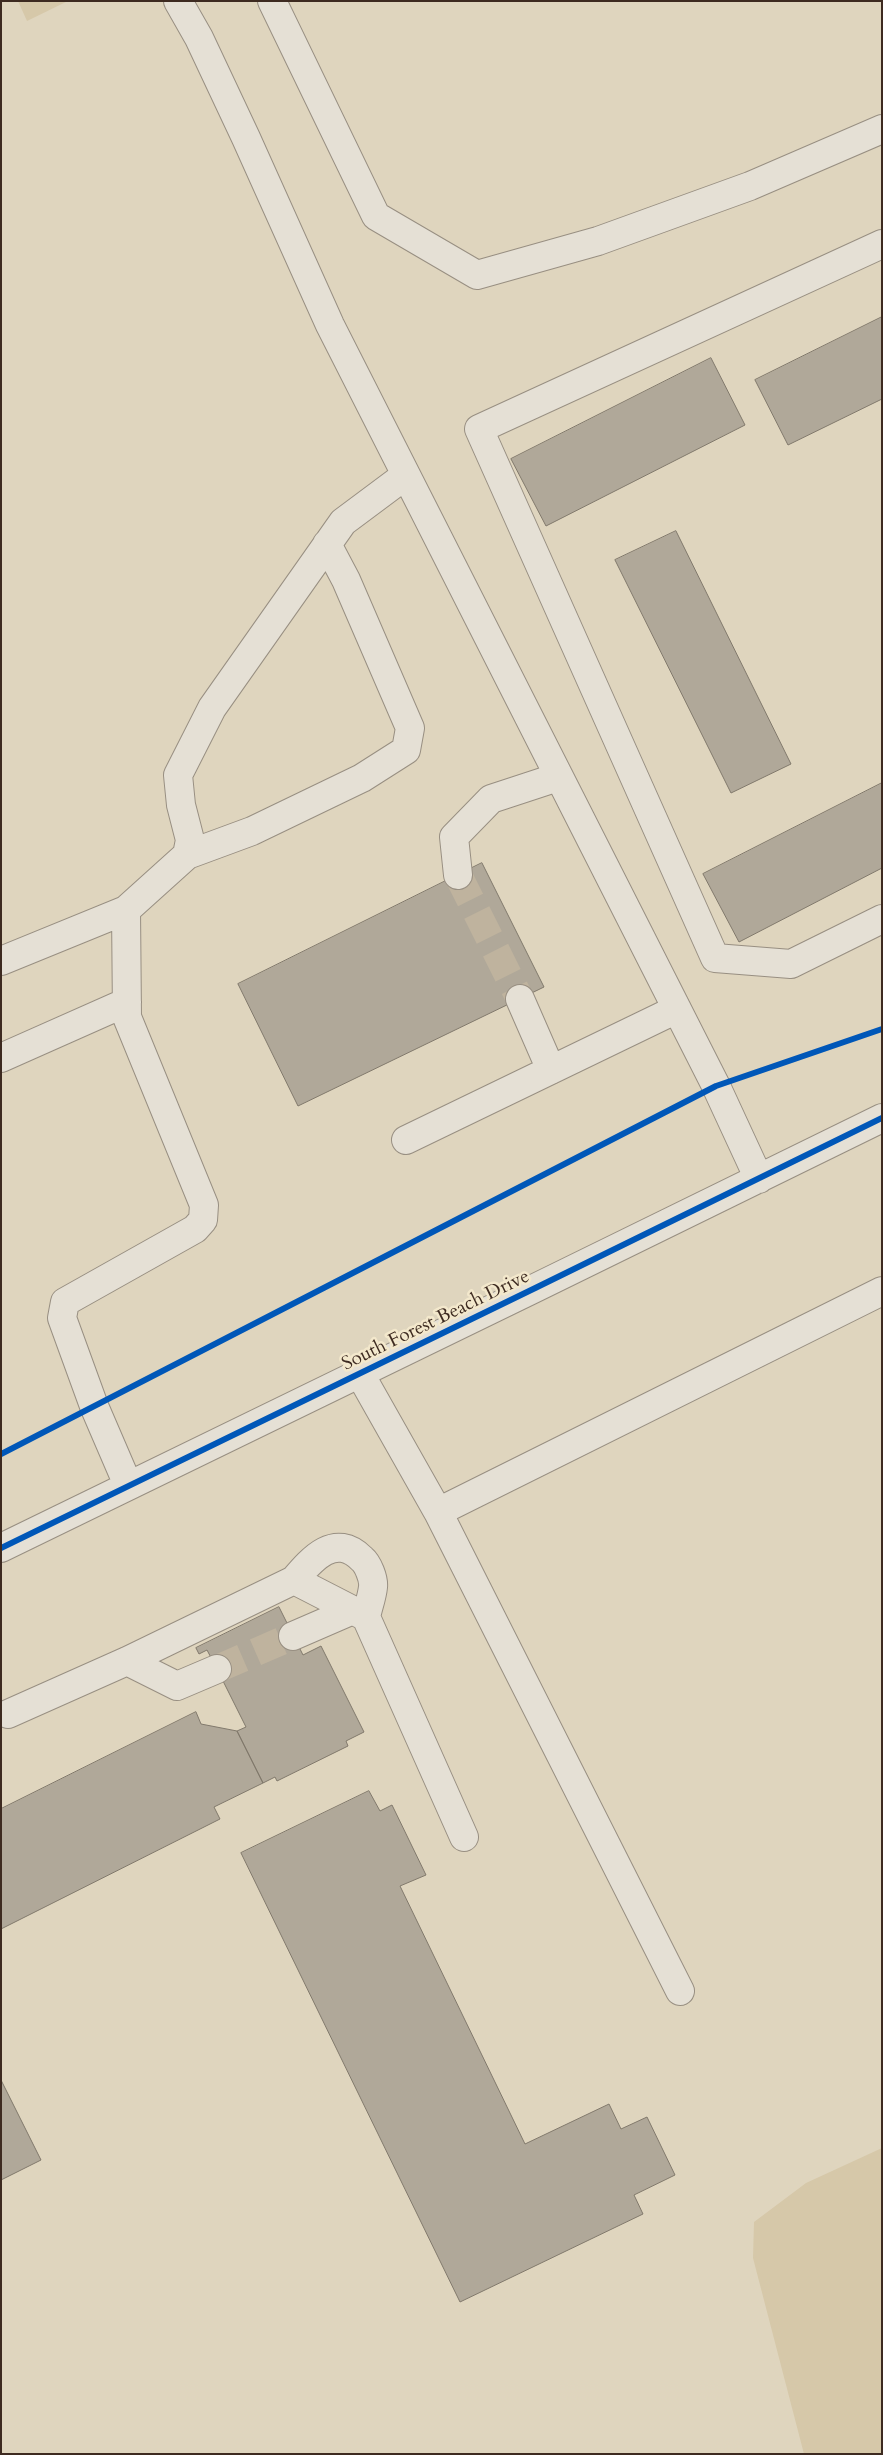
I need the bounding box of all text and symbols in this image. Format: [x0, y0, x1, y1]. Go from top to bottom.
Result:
street label: South Forest Beach Drive [339, 1266, 533, 1376]

